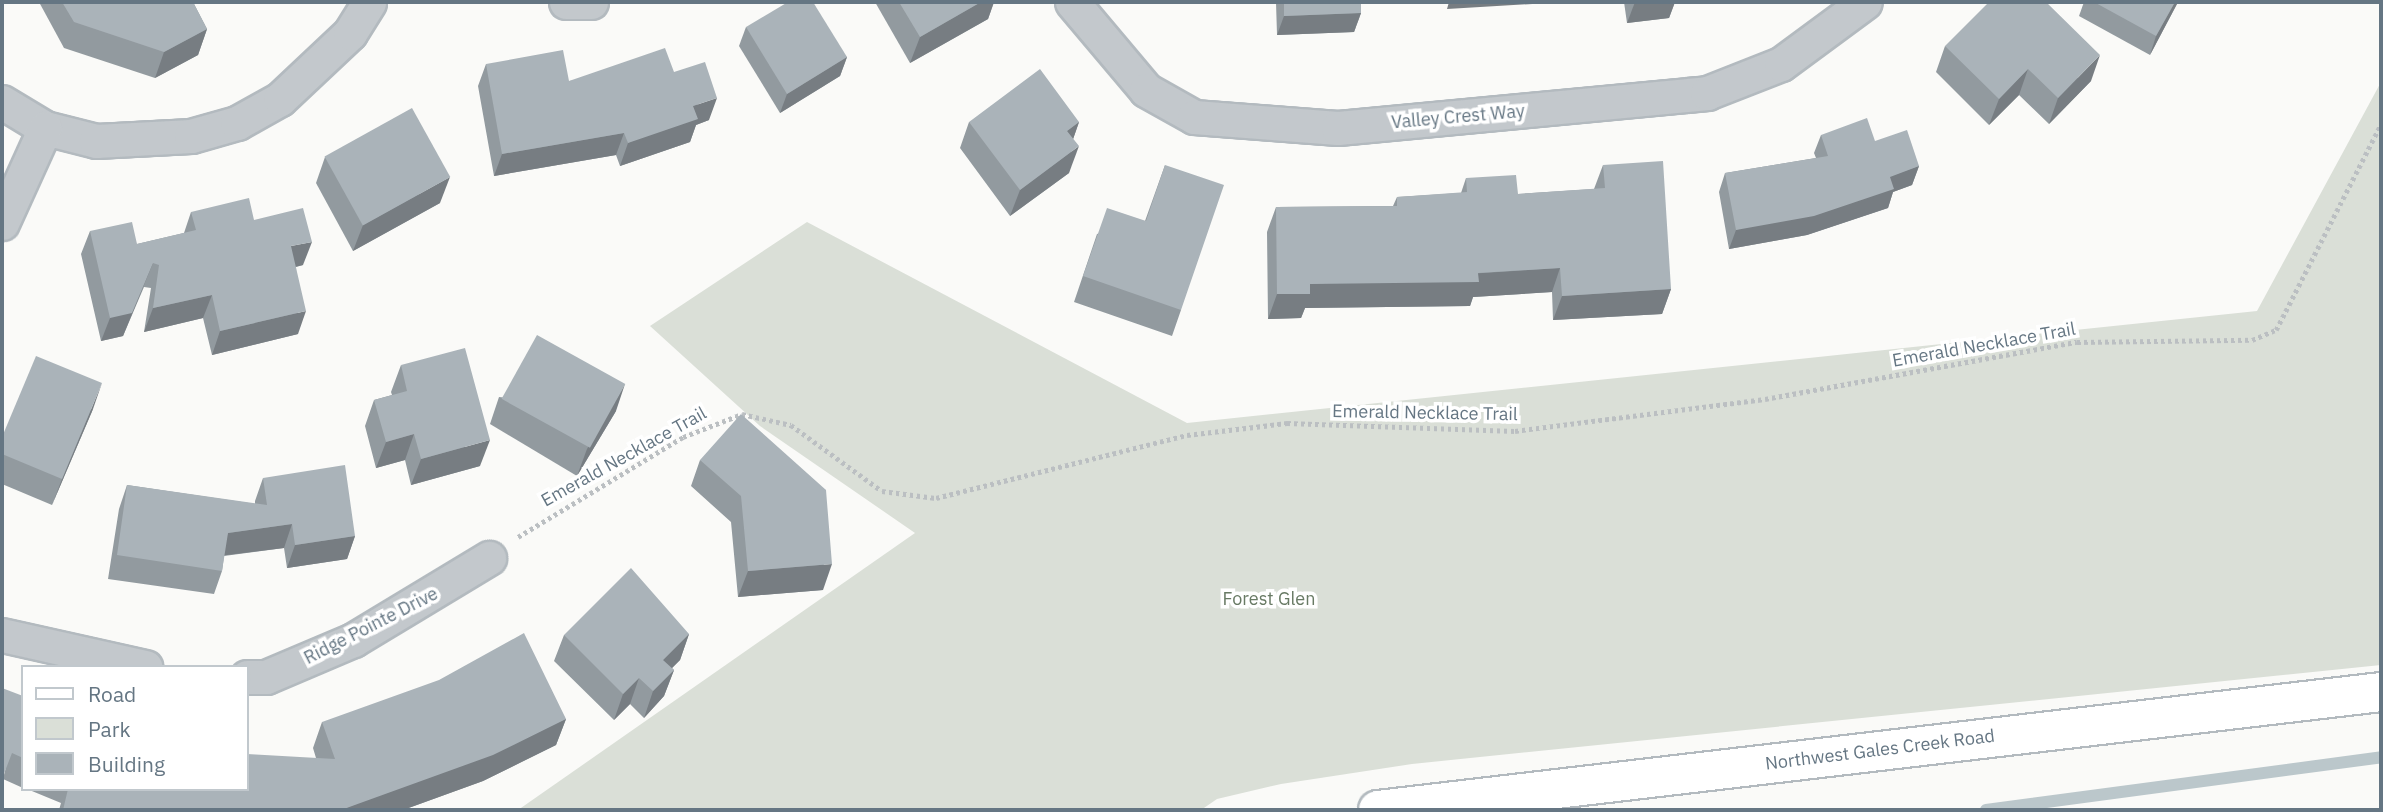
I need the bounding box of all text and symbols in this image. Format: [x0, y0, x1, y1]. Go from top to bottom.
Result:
street label: Valley Crest Way [1390, 100, 1526, 134]
street label: Emerald Necklace Trail [1891, 318, 2077, 372]
street label: Emerald Necklace Trail [1332, 401, 1518, 425]
street label: Emerald Necklace Trail [538, 403, 710, 511]
street label: Ridge Pointe Drive [300, 583, 442, 669]
park label: Forest Glen [1223, 588, 1315, 610]
legend [21, 665, 248, 791]
text: Road [88, 680, 136, 708]
text: Park [88, 715, 131, 743]
street label: Northwest Gales Creek Road [1764, 725, 1996, 775]
text: Building [88, 750, 165, 778]

